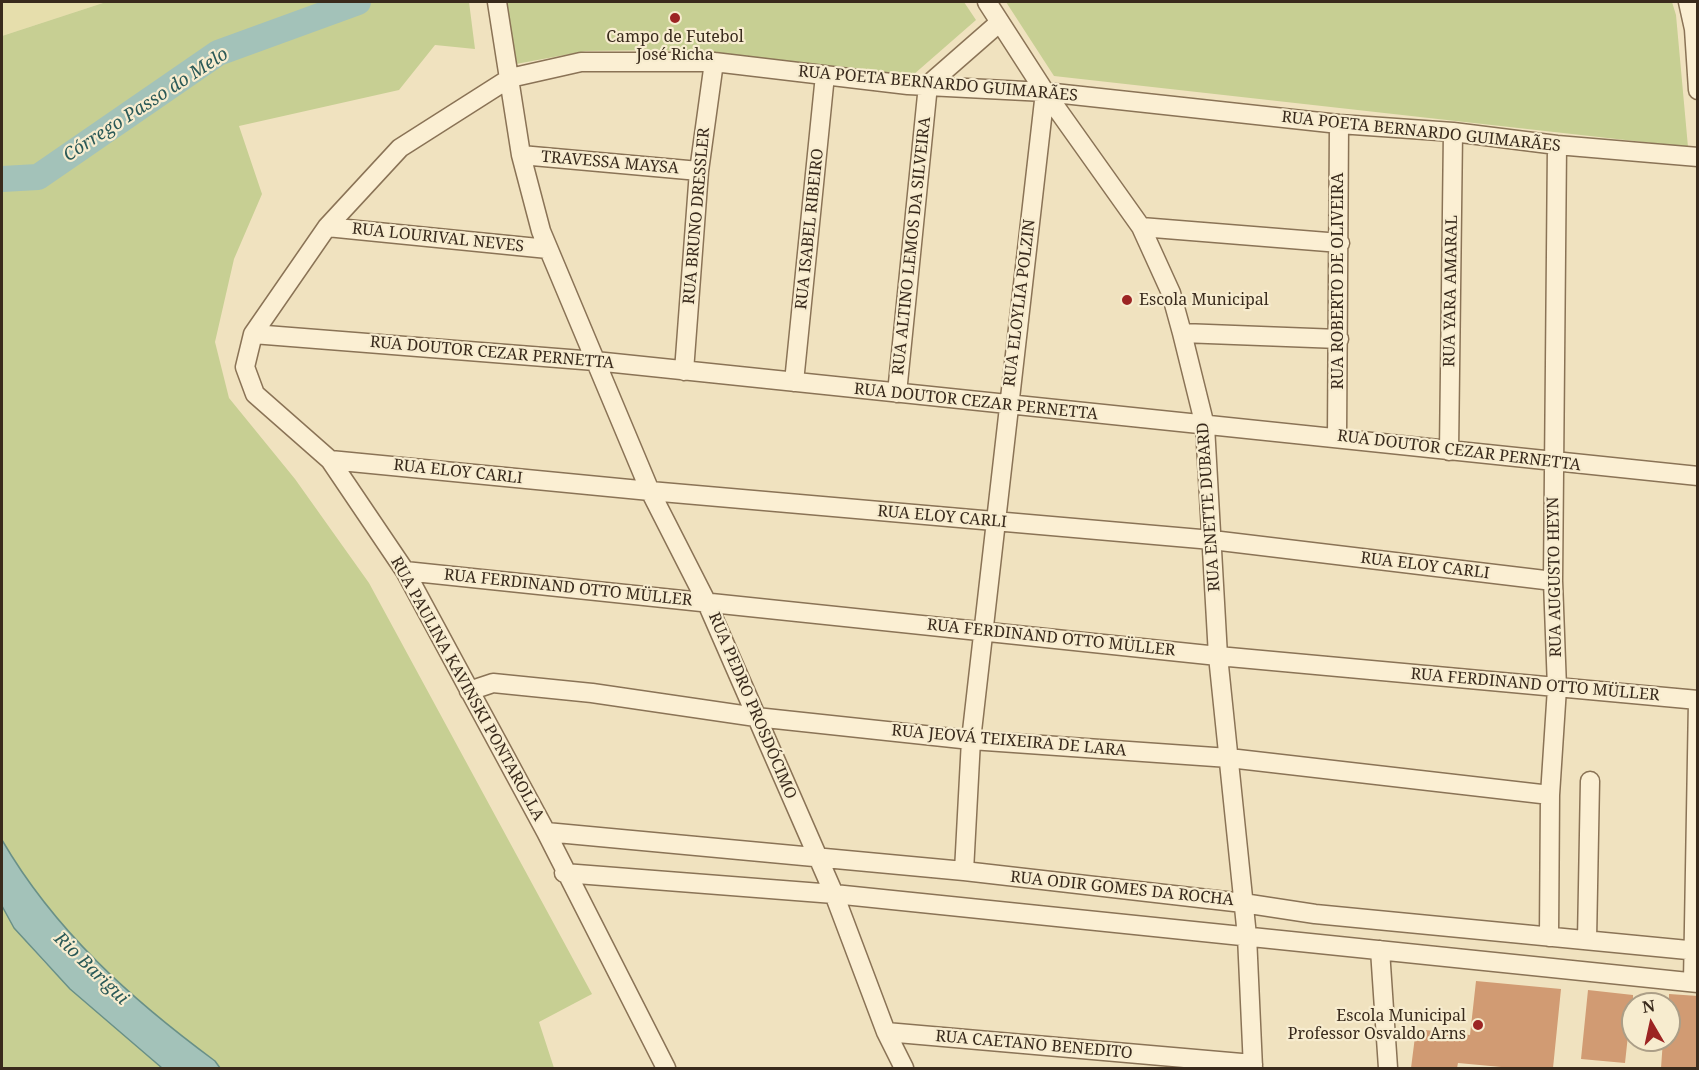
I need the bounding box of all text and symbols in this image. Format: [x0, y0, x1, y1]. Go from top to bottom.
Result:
marker: Campo de Futebol José Richa [668, 11, 682, 25]
place label: Campo de Futebol José Richa [606, 27, 744, 65]
water label: Córrego Passo do Melo [59, 44, 233, 166]
street label: RUA POETA BERNARDO GUIMARÃES [797, 62, 1079, 106]
street label: RUA POETA BERNARDO GUIMARÃES [1280, 108, 1562, 156]
street label: RUA ALTINO LEMOS DA SILVEIRA [889, 116, 935, 376]
street label: RUA BRUNO DRESSLER [680, 127, 714, 305]
street label: TRAVESSA MAYSA [540, 147, 680, 179]
street label: RUA ISABEL RIBEIRO [792, 148, 828, 310]
street label: RUA ROBERTO DE OLIVEIRA [1328, 173, 1348, 389]
street label: RUA YARA AMARAL [1440, 215, 1462, 367]
street label: RUA ELOYLIA POLZIN [1000, 218, 1040, 388]
street label: RUA LOURIVAL NEVES [351, 219, 525, 257]
place label: Escola Municipal [1139, 290, 1269, 310]
marker: Escola Municipal [1120, 293, 1134, 307]
street label: RUA DOUTOR CEZAR PERNETTA [369, 333, 615, 373]
street label: RUA DOUTOR CEZAR PERNETTA [853, 380, 1099, 424]
street label: RUA ENETTE DUBARD [1194, 422, 1224, 592]
street label: RUA DOUTOR CEZAR PERNETTA [1336, 427, 1582, 475]
street label: RUA ELOY CARLI [392, 456, 524, 488]
street label: RUA AUGUSTO HEYN [1544, 496, 1566, 658]
street label: RUA ELOY CARLI [876, 502, 1008, 532]
street label: RUA ELOY CARLI [1359, 549, 1491, 583]
street label: RUA PAULINA KAVINSKI PONTAROLLA [386, 554, 548, 824]
street label: RUA FERDINAND OTTO MÜLLER [443, 565, 693, 611]
street label: RUA PEDRO PROSDÓCIMO [704, 610, 800, 802]
street label: RUA FERDINAND OTTO MÜLLER [926, 615, 1176, 661]
street label: RUA FERDINAND OTTO MÜLLER [1410, 665, 1660, 705]
street label: RUA JEOVÁ TEIXEIRA DE LARA [891, 721, 1127, 761]
street label: RUA ODIR GOMES DA ROCHA [1009, 868, 1235, 910]
water label: Rio Barigui [49, 928, 133, 1010]
north arrow [1621, 992, 1681, 1052]
text: N [1641, 994, 1656, 1018]
place label: Escola Municipal Professor Osvaldo Arns [1288, 1006, 1466, 1044]
marker: Escola Municipal Professor Osvaldo Arns [1471, 1018, 1485, 1032]
street label: RUA CAETANO BENEDITO [935, 1027, 1133, 1063]

